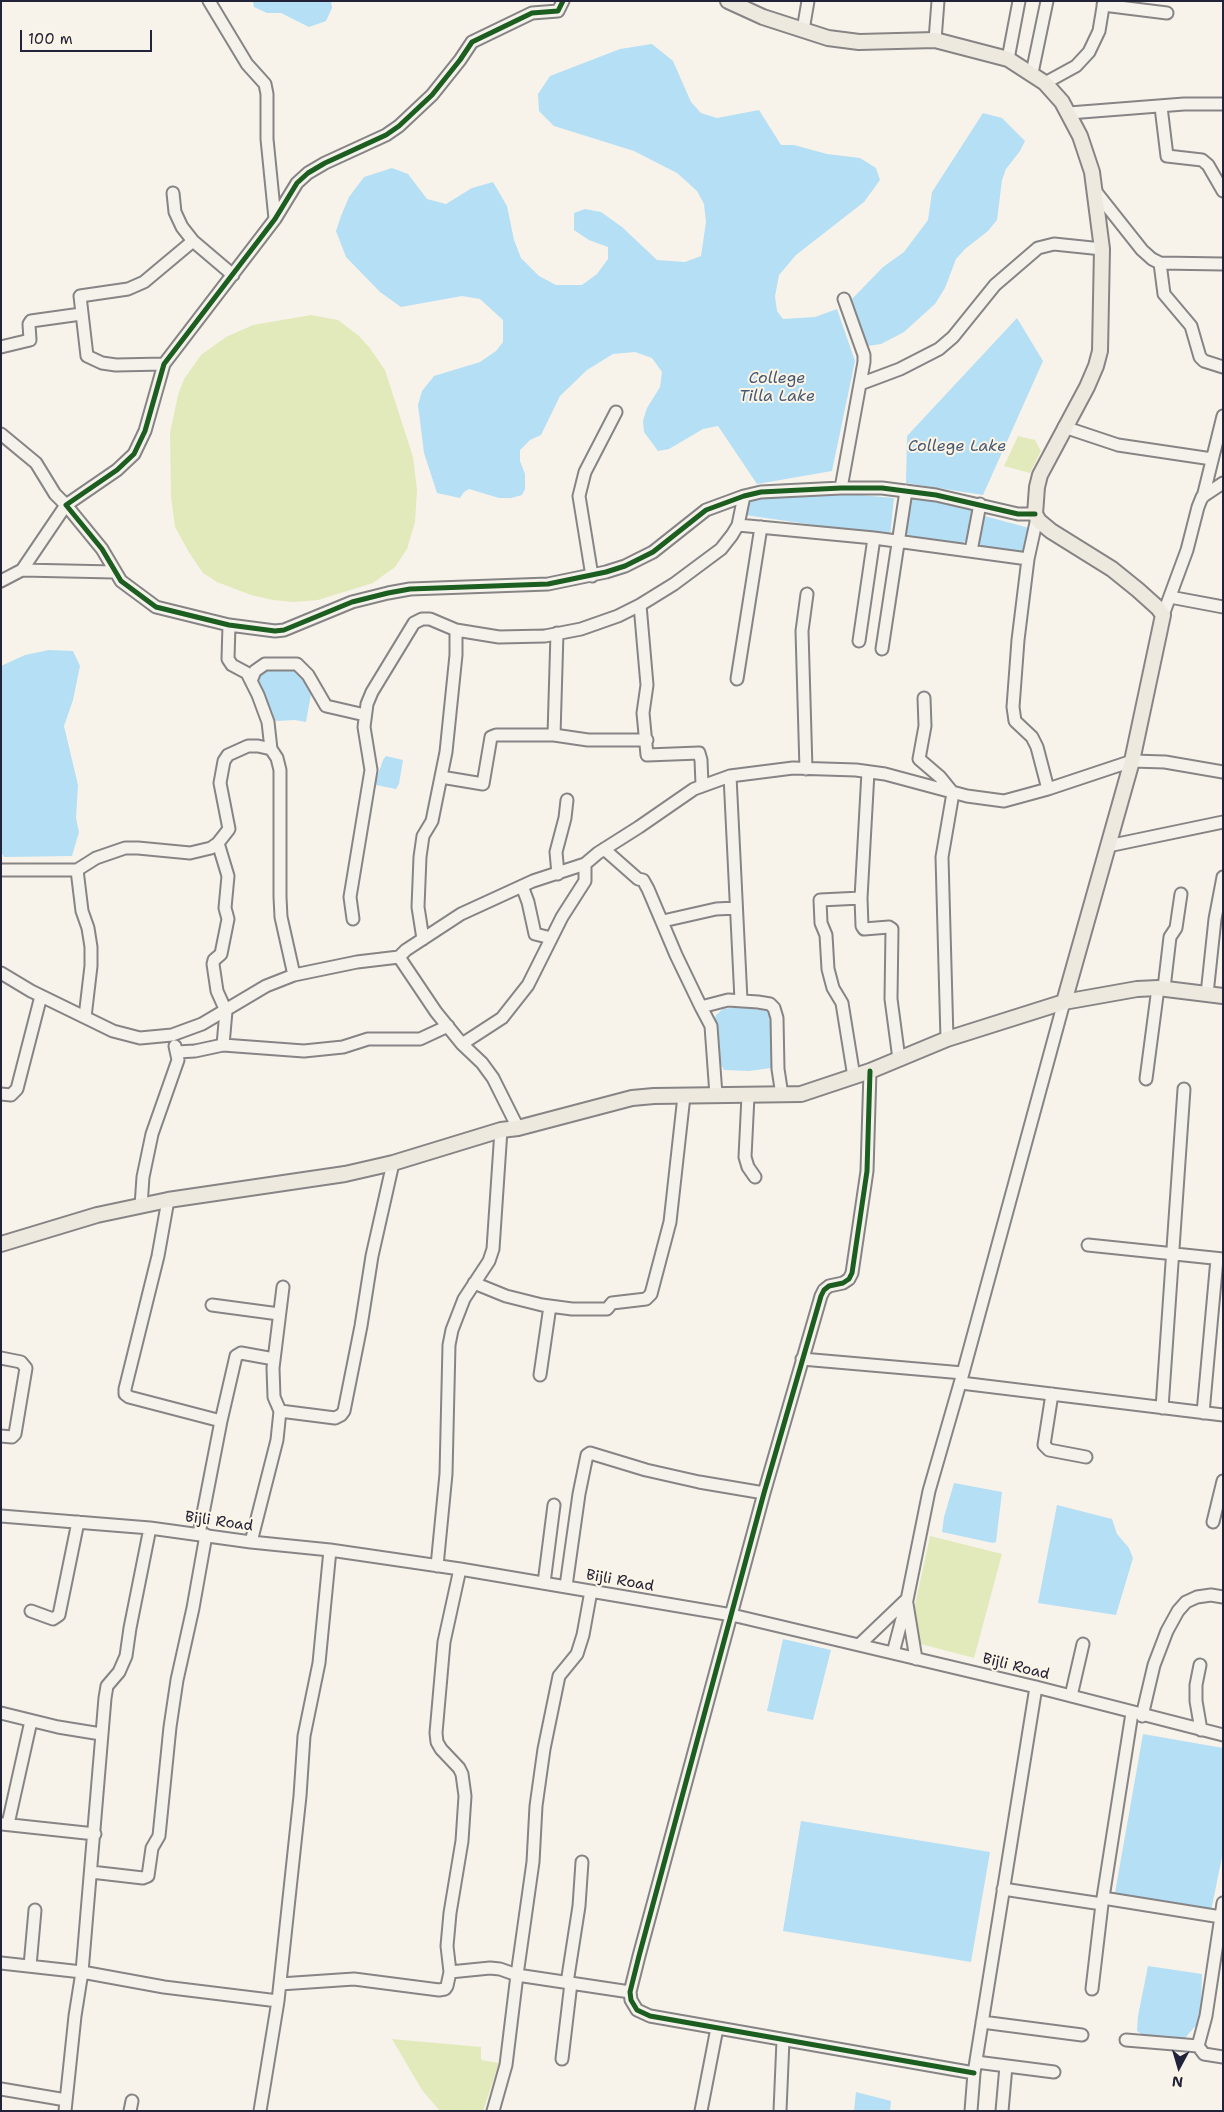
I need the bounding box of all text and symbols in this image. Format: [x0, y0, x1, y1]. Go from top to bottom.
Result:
scale bar [22, 20, 155, 52]
text: 100 m [28, 29, 73, 49]
water label: College Tilla Lake [739, 369, 815, 407]
water label: College Lake [908, 437, 1006, 457]
street label: Bijli Road [184, 1508, 254, 1536]
street label: Bijli Road [585, 1566, 655, 1596]
street label: Bijli Road [981, 1650, 1051, 1684]
north arrow [1154, 2042, 1204, 2092]
text: N [1171, 2072, 1184, 2091]

